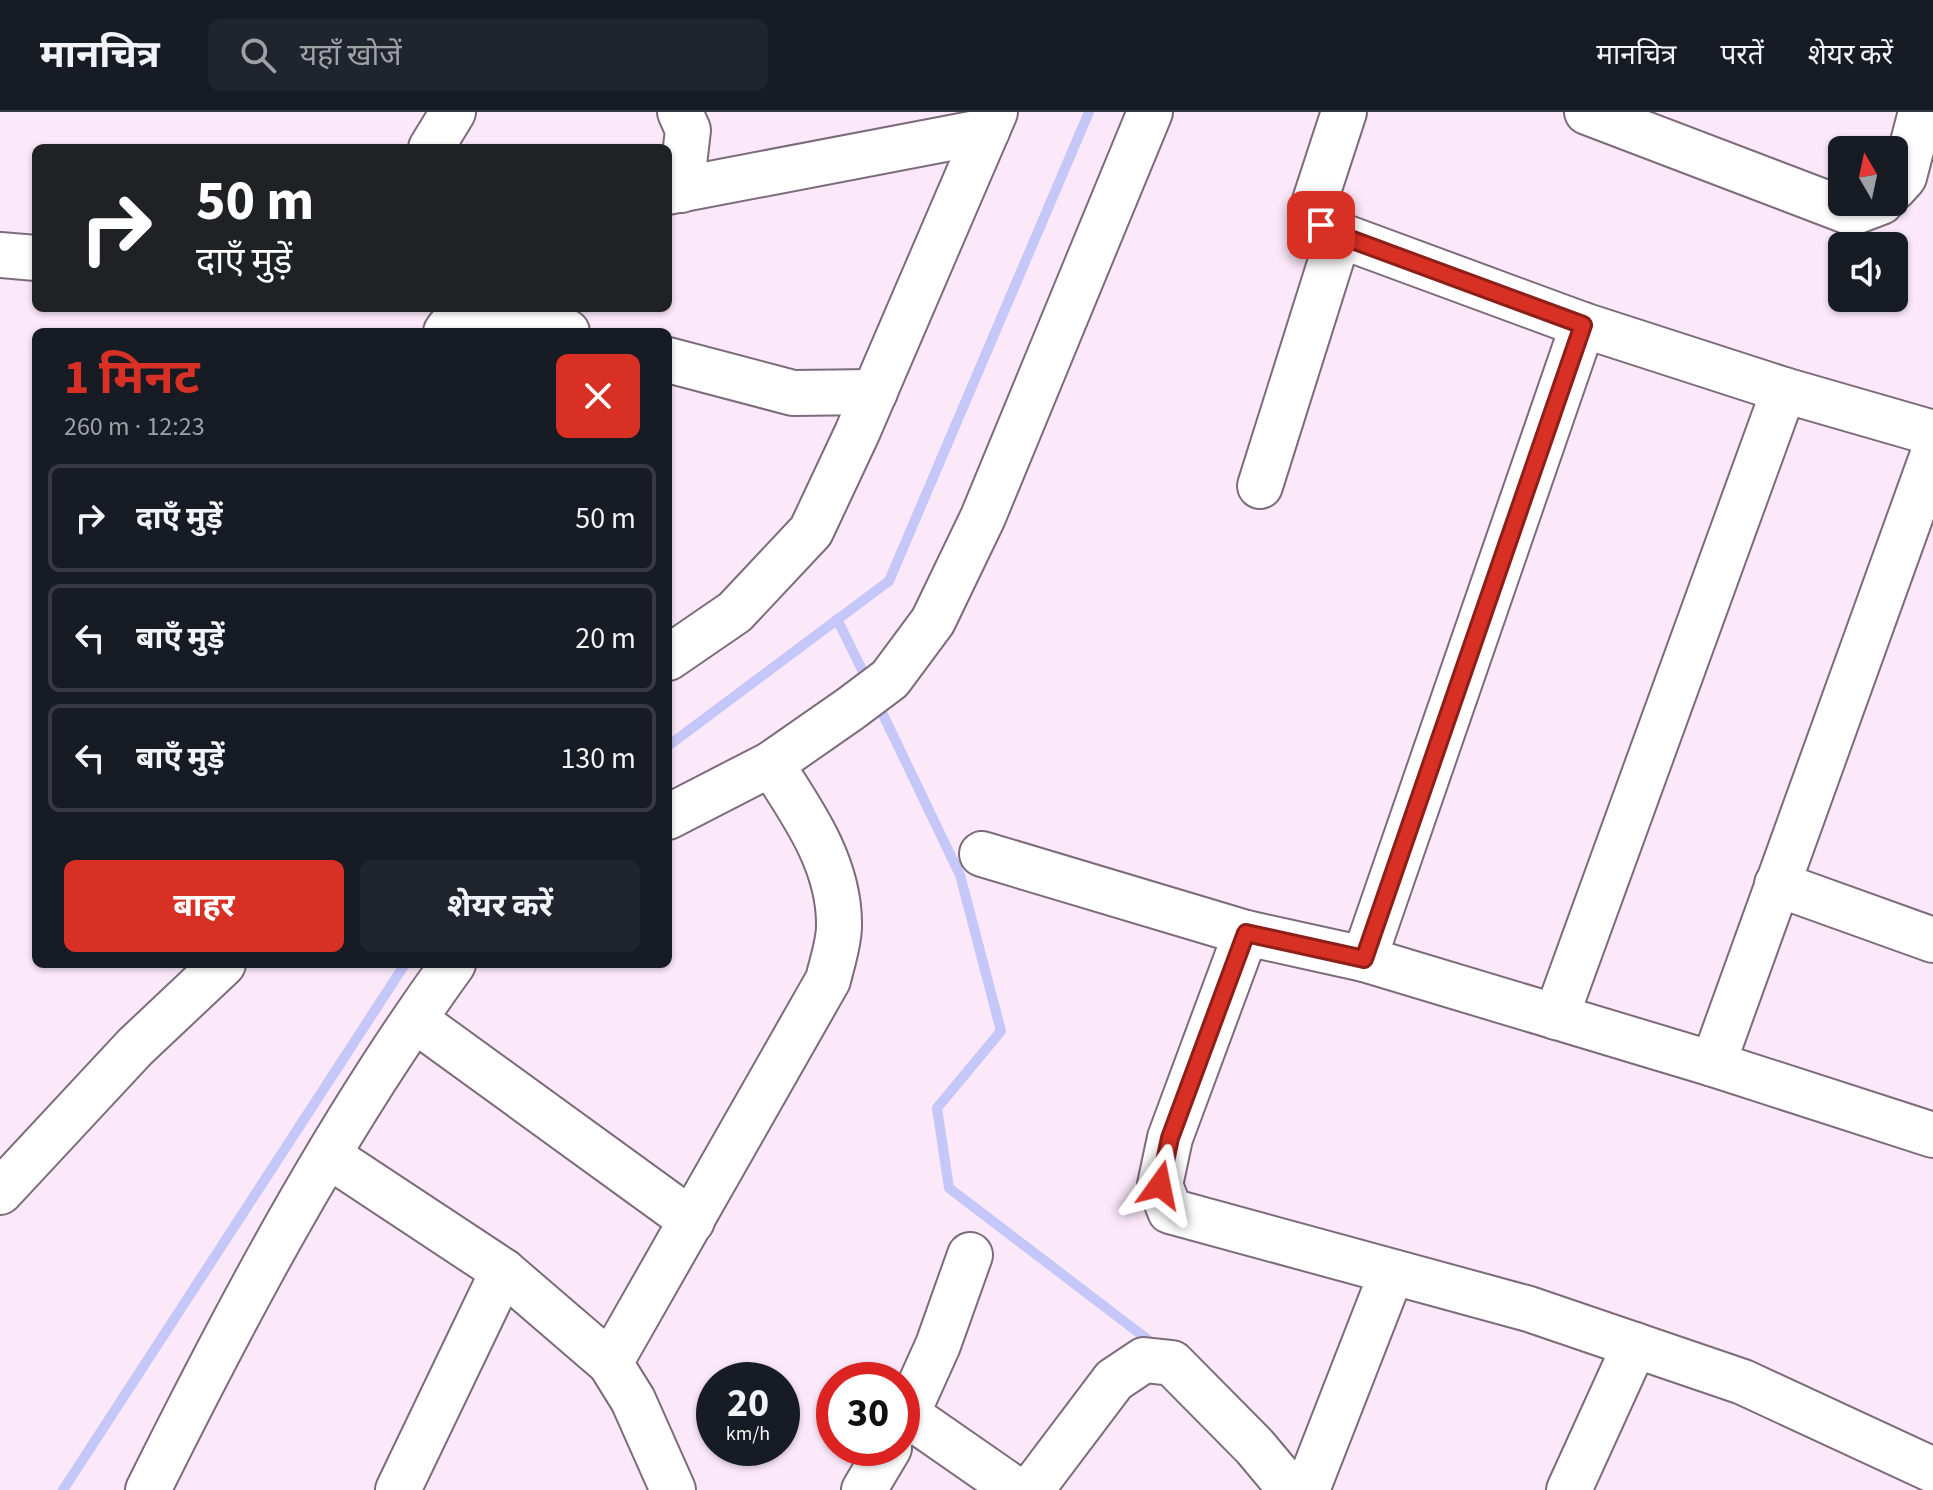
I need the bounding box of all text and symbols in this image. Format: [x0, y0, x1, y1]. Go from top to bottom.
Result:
search box [208, 19, 768, 91]
text: मानचित्र [40, 28, 160, 82]
icon: search [236, 33, 280, 77]
text: यहाँ खोजें [300, 34, 401, 77]
text: मानचित्र [1596, 35, 1676, 75]
text: परतें [1720, 35, 1764, 75]
text: शेयर करें [1808, 35, 1893, 75]
north arrow [1828, 136, 1908, 216]
map controls [1828, 136, 1908, 312]
text: 50 m [196, 162, 314, 241]
icon: right [64, 176, 168, 280]
pin [1287, 191, 1355, 259]
icon: arrive [1299, 203, 1343, 247]
button: sound [1828, 232, 1908, 312]
text: दाएँ मुड़ें [196, 236, 292, 287]
text: 1 मिनट [64, 344, 200, 412]
button: close [556, 354, 640, 438]
text: 260 m · 12:23 [64, 408, 205, 445]
icon: right [68, 496, 112, 540]
text: दाएँ मुड़ें [136, 497, 223, 540]
text: 50 m [575, 497, 636, 540]
icon: left [68, 616, 112, 660]
text: बाएँ मुड़ें [136, 617, 224, 660]
text: 20 m [575, 617, 636, 660]
icon: left [68, 736, 112, 780]
text: बाएँ मुड़ें [136, 737, 224, 780]
text: 130 m [560, 737, 636, 780]
button: बाहर [64, 860, 344, 952]
button: शेयर करें [360, 860, 640, 952]
position arrow [1118, 1143, 1202, 1227]
speed limit sign: 30 [816, 1362, 920, 1466]
text: 20 [727, 1375, 769, 1432]
text: km/h [726, 1420, 770, 1448]

